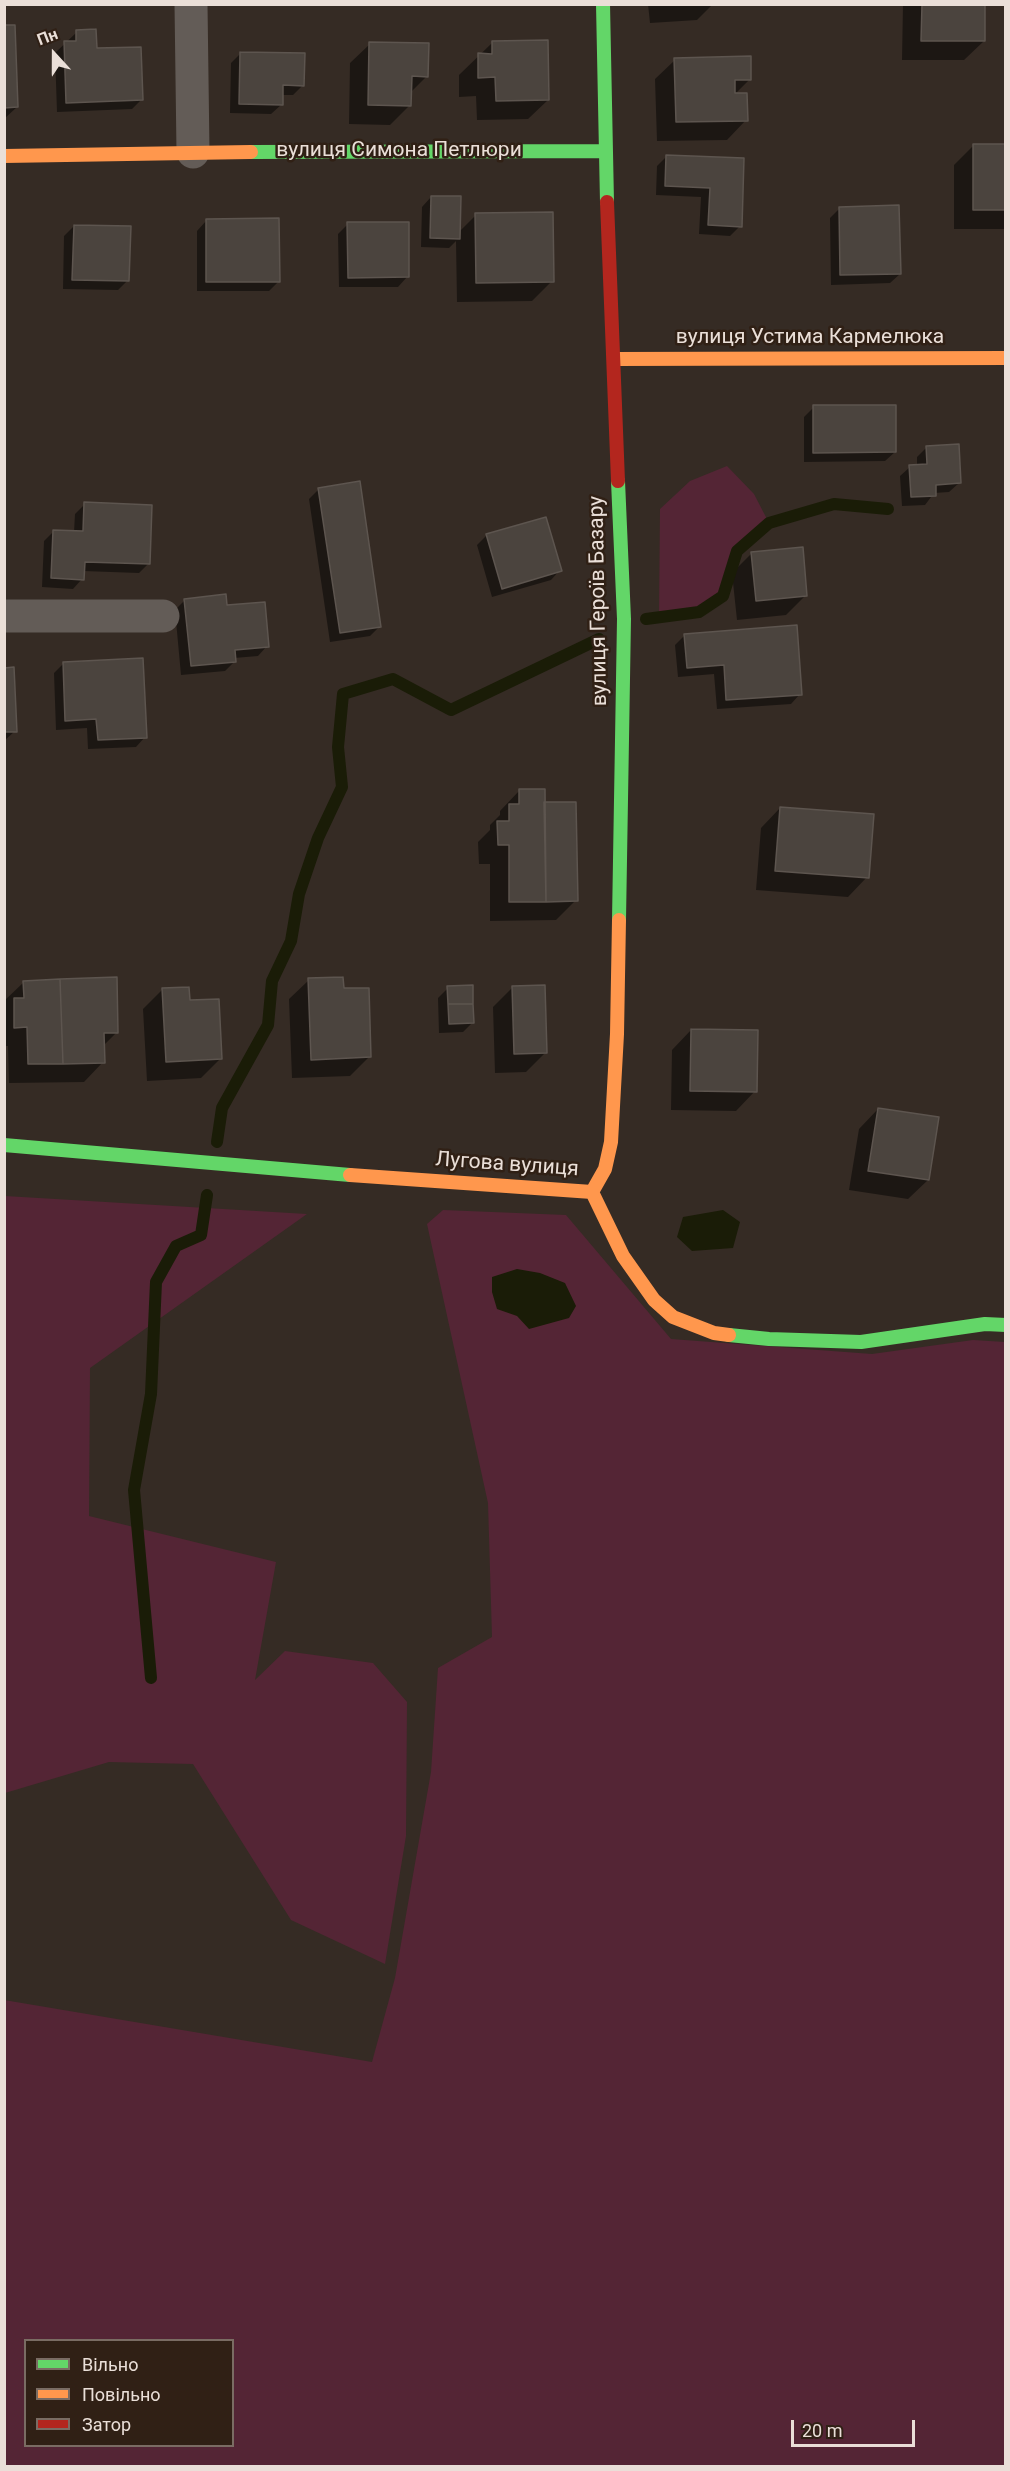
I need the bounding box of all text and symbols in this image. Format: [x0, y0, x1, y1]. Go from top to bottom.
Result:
north arrow [24, 24, 84, 84]
text: Пн [34, 24, 60, 49]
street label: вулиця Симона Петлюри [276, 138, 522, 164]
street label: вулиця Устима Кармелюка [676, 325, 944, 351]
street label: вулиця Героїв Базару [585, 496, 613, 706]
street label: Лугова вулиця [434, 1147, 580, 1183]
legend [24, 2339, 234, 2447]
text: Вільно [82, 2354, 138, 2375]
text: Повільно [82, 2384, 161, 2405]
scale bar [794, 2408, 918, 2446]
text: Затор [82, 2414, 131, 2435]
text: 20 m [802, 2420, 842, 2441]

